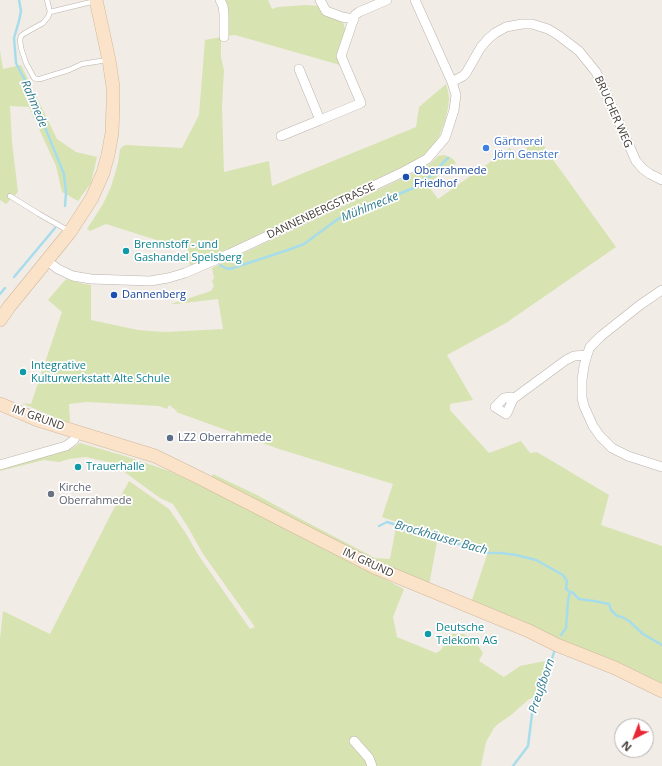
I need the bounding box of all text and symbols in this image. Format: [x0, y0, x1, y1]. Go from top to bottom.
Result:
street label: BRUCHER WEG [591, 74, 635, 150]
water label: Rahmede [18, 78, 50, 130]
place label: Gärtnerei Jörn Genster [494, 135, 558, 161]
marker: Gärtnerei Jörn Genster [481, 143, 491, 153]
place label: Oberrahmede Friedhof [414, 164, 487, 190]
marker: Oberrahmede Friedhof [401, 172, 411, 182]
street label: DANNENBERGSTRASSE [265, 180, 377, 242]
water label: Mühlmecke [339, 189, 401, 225]
place label: Brennstoff - und Gashandel Spelsberg [134, 238, 242, 264]
marker: Brennstoff - und Gashandel Spelsberg [121, 246, 131, 256]
place label: Dannenberg [122, 288, 186, 302]
marker: Dannenberg [109, 290, 119, 300]
place label: Integrative Kulturwerkstatt Alte Schule [31, 359, 170, 385]
marker: Integrative Kulturwerkstatt Alte Schule [18, 367, 28, 377]
street label: IM GRUND [10, 402, 66, 434]
place label: LZ2 Oberrahmede [178, 431, 272, 445]
marker: LZ2 Oberrahmede [165, 433, 175, 443]
place label: Trauerhalle [86, 460, 145, 474]
marker: Trauerhalle [73, 462, 83, 472]
place label: Kirche Oberrahmede [59, 481, 132, 507]
marker: Kirche Oberrahmede [46, 489, 56, 499]
water label: Brockhäuser Bach [393, 518, 489, 558]
street label: IM GRUND [340, 545, 396, 581]
place label: Deutsche Telekom AG [436, 621, 498, 647]
marker: Deutsche Telekom AG [423, 629, 433, 639]
water label: Preußborn [526, 657, 558, 715]
north arrow [614, 718, 654, 758]
text: N [618, 738, 635, 755]

